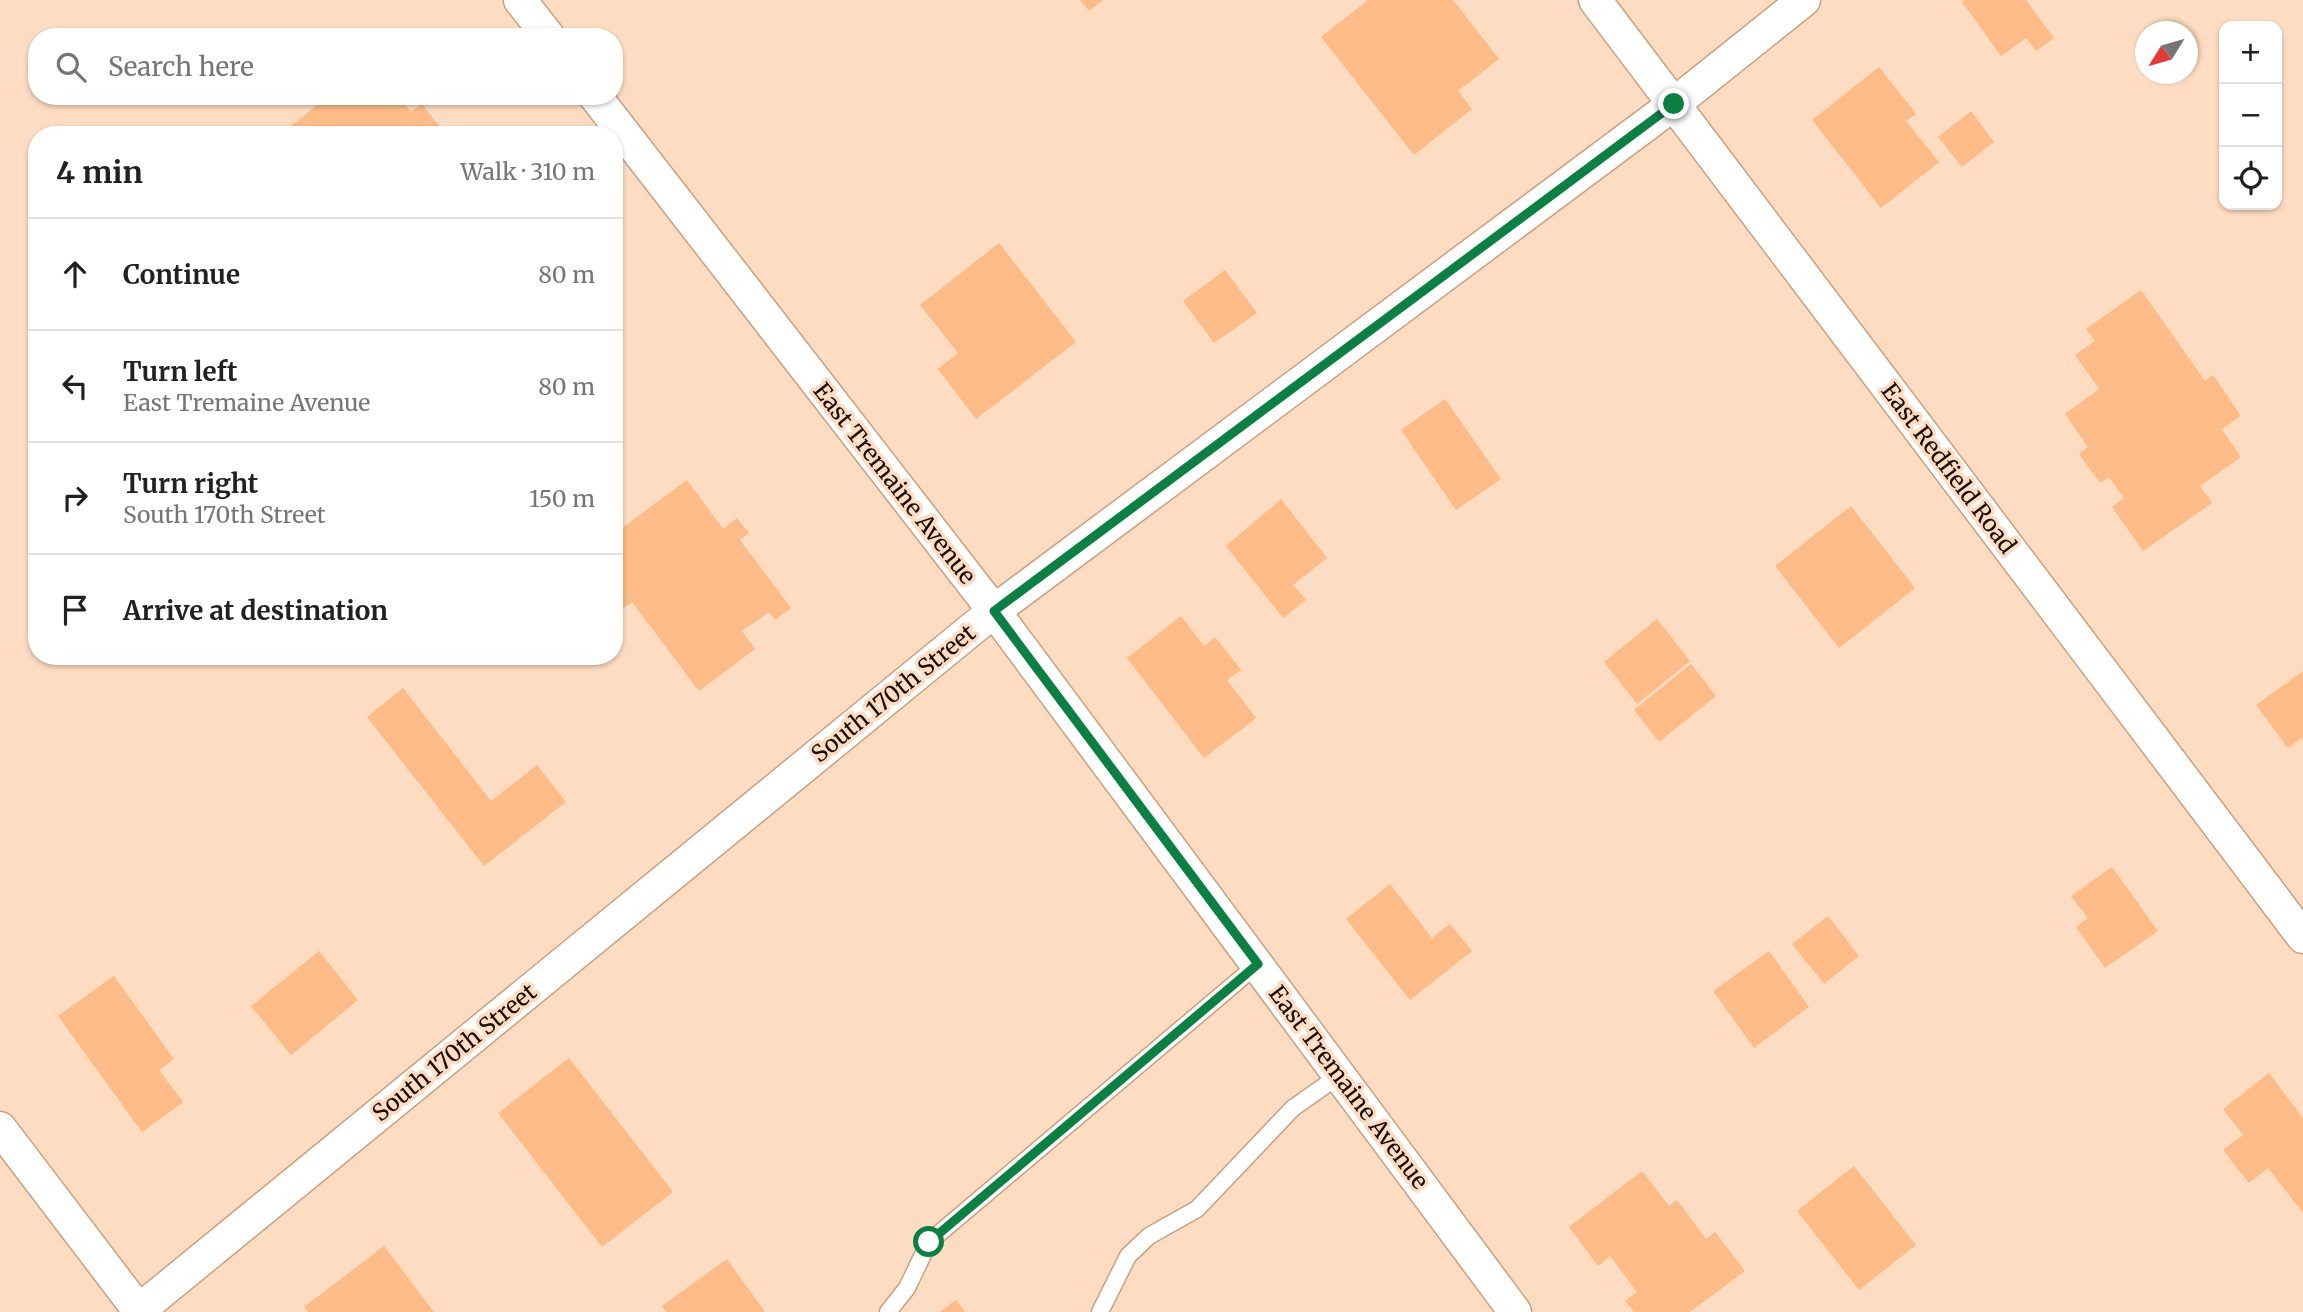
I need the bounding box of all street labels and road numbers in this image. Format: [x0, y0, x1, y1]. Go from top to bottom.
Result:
street label: East Tremaine Avenue [807, 377, 983, 589]
street label: East Redfield Road [1875, 377, 2023, 559]
street label: South 170th Street [805, 618, 981, 768]
street label: South 170th Street [366, 977, 542, 1127]
street label: East Tremaine Avenue [1263, 980, 1435, 1194]

